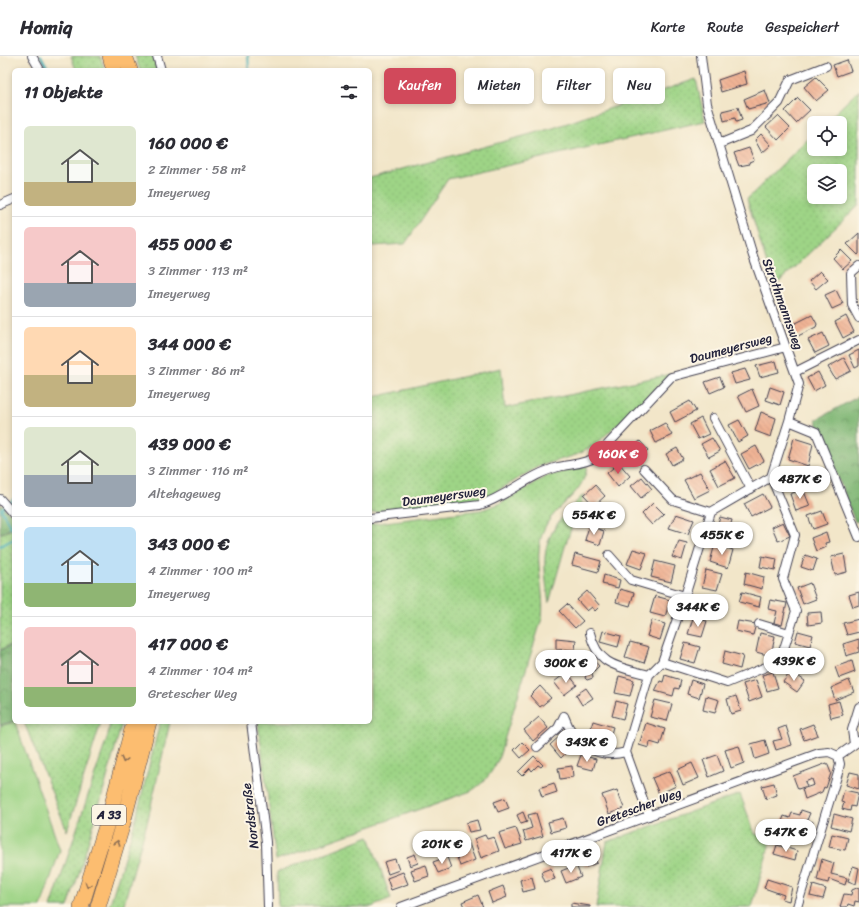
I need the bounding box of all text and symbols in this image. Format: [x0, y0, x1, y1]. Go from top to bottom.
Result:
text: Homiq [20, 11, 72, 44]
text: Karte [651, 15, 685, 40]
text: Route [707, 15, 743, 40]
text: Gespeichert [765, 15, 839, 40]
chip: Kaufen [384, 68, 456, 104]
chip: Mieten [464, 68, 534, 104]
chip: Filter [542, 68, 605, 104]
chip: Neu [613, 68, 665, 104]
text: 11 Objekte [24, 77, 103, 107]
icon: filters [338, 81, 360, 103]
map controls [807, 116, 847, 204]
button: locate [807, 116, 847, 156]
text: 160 000 € [148, 128, 228, 158]
icon: home [56, 142, 104, 190]
text: 2 Zimmer · 58 m² [148, 158, 246, 181]
button: layers [807, 164, 847, 204]
text: Imeyerweg [148, 181, 210, 204]
text: 455 000 € [148, 229, 232, 259]
icon: home [56, 243, 104, 291]
street label: Strothmannsweg [756, 255, 810, 354]
text: 3 Zimmer · 113 m² [148, 259, 248, 282]
text: Imeyerweg [148, 282, 210, 305]
street label: Daumeyersweg [687, 326, 775, 370]
text: 344 000 € [148, 329, 231, 359]
icon: home [56, 343, 104, 391]
text: 3 Zimmer · 86 m² [148, 359, 245, 382]
text: Imeyerweg [148, 382, 210, 405]
text: 439 000 € [148, 429, 231, 459]
pin: 160K € [585, 441, 651, 475]
text: 160K € [597, 442, 639, 465]
icon: home [56, 443, 104, 491]
text: 3 Zimmer · 116 m² [148, 459, 248, 482]
pin: 487K € [767, 466, 833, 500]
text: 487K € [778, 467, 822, 490]
street label: Daumeyersweg [401, 479, 488, 513]
text: Altehageweg [148, 482, 221, 505]
pin: 554K € [561, 502, 627, 536]
text: 554K € [572, 503, 616, 526]
pin: 455K € [689, 522, 755, 556]
text: 455K € [700, 523, 744, 546]
text: 343 000 € [148, 529, 230, 559]
icon: home [56, 543, 104, 591]
text: 4 Zimmer · 100 m² [148, 559, 253, 582]
text: Imeyerweg [148, 582, 210, 605]
pin: 344K € [665, 594, 731, 628]
text: 344K € [676, 595, 720, 618]
text: 417 000 € [148, 629, 228, 659]
icon: home [56, 643, 104, 691]
pin: 439K € [761, 648, 827, 682]
text: 439K € [772, 649, 816, 672]
pin: 300K € [533, 650, 599, 684]
text: 300K € [544, 651, 588, 674]
text: 4 Zimmer · 104 m² [148, 659, 253, 682]
text: Gretescher Weg [148, 682, 237, 705]
pin: 343K € [554, 729, 620, 763]
text: 343K € [566, 730, 608, 753]
one-way arrow [121, 757, 129, 763]
street label: Gretescher Weg [593, 781, 685, 833]
street label: Nordstraße [235, 782, 265, 850]
road number: A 33 [92, 805, 126, 825]
pin: 547K € [753, 819, 819, 853]
text: 547K € [764, 820, 808, 843]
pin: 201K € [409, 831, 475, 865]
text: 201K € [421, 832, 463, 855]
one-way arrow [112, 840, 121, 847]
pin: 417K € [538, 840, 604, 874]
text: 417K € [550, 841, 592, 864]
one-way arrow [84, 881, 93, 888]

